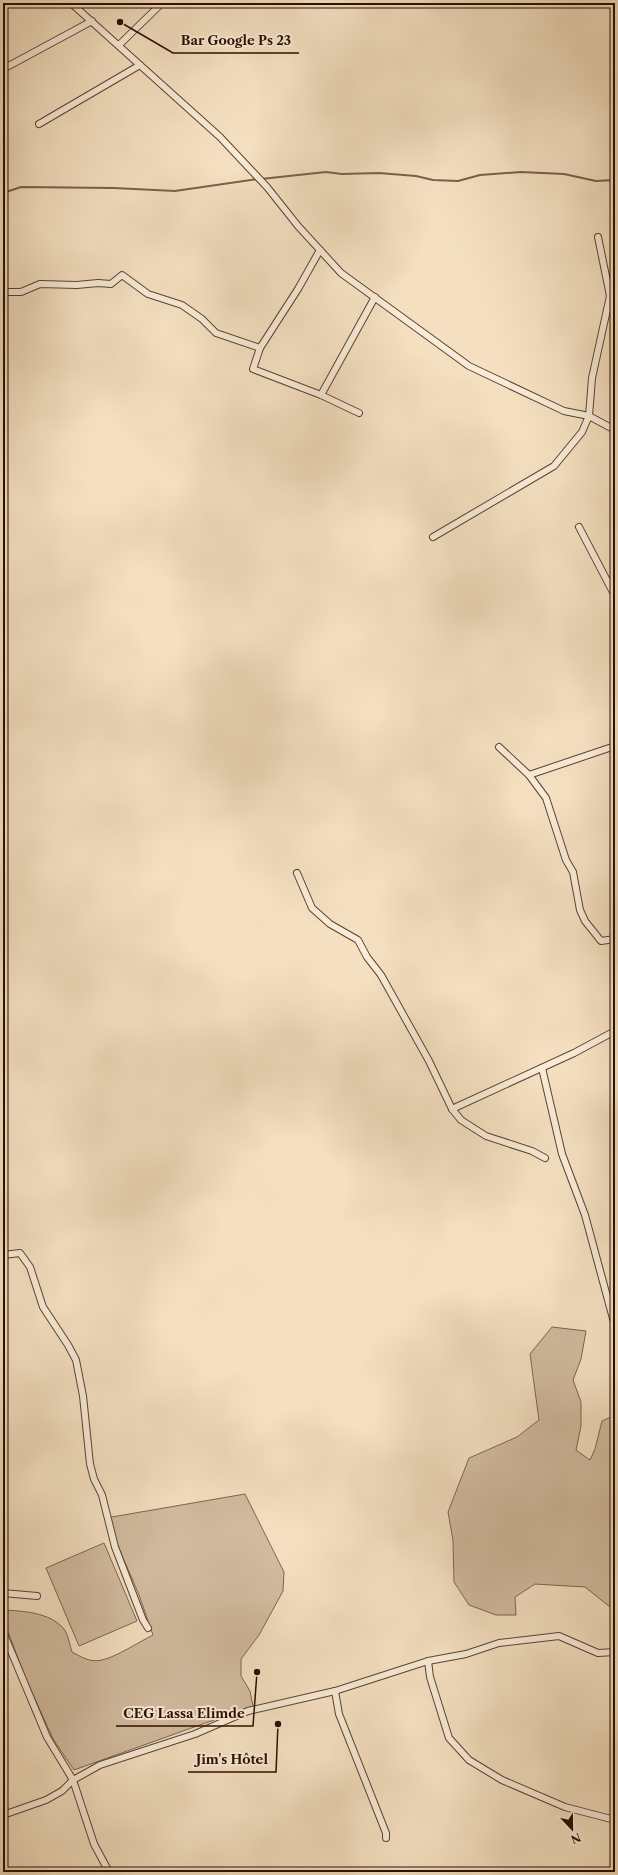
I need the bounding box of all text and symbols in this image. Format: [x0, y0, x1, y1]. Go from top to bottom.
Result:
callout: Bar Google Ps 23 [173, 28, 299, 53]
text: Bar Google Ps 23 [181, 32, 291, 48]
callout: CEG Lassa Elimde [116, 1701, 253, 1726]
text: CEG Lassa Elimde [123, 1705, 245, 1721]
callout: Jim's Hôtel [188, 1747, 276, 1772]
text: Jim's Hôtel [194, 1751, 268, 1767]
north arrow [552, 1809, 592, 1849]
text: N [568, 1830, 583, 1847]

